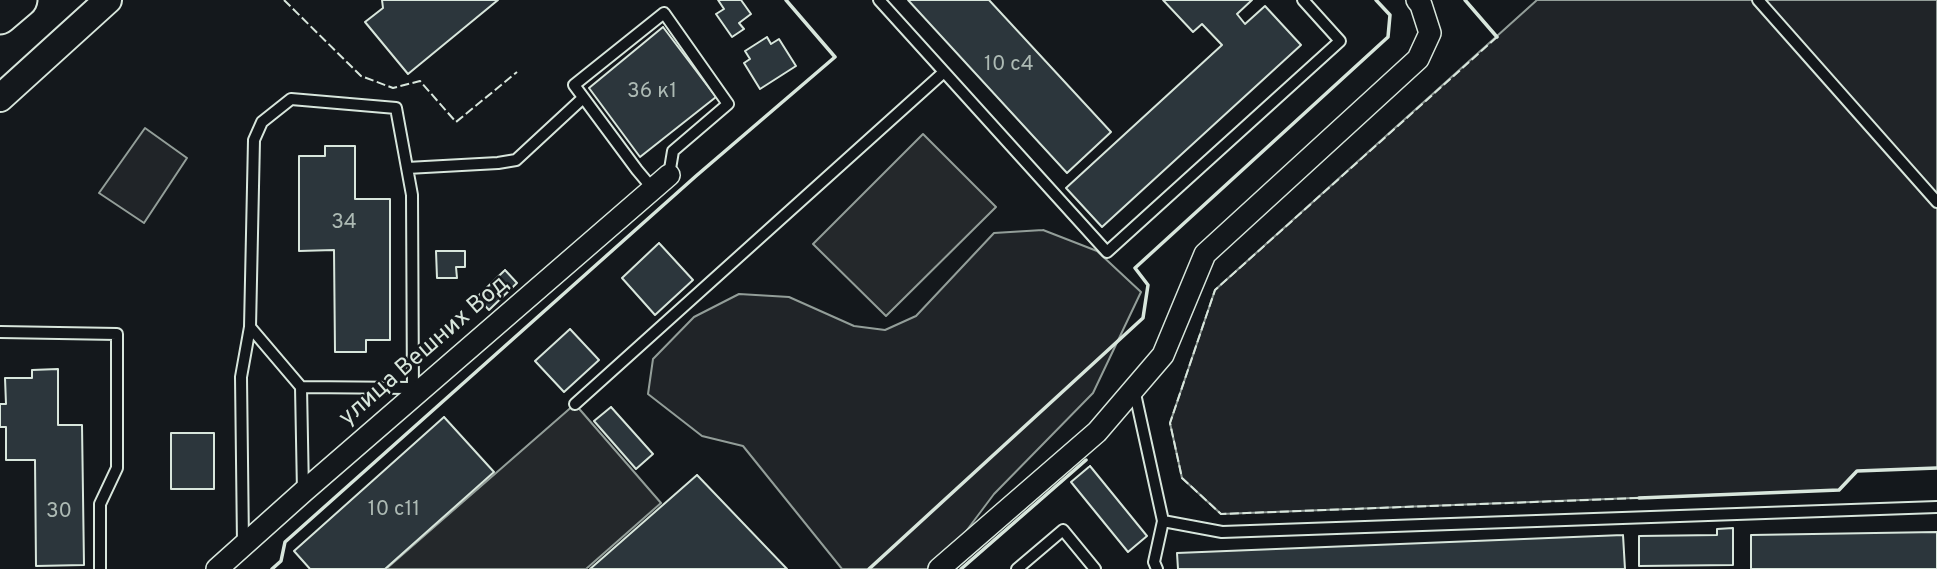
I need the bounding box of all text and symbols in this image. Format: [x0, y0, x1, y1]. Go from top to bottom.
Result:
house number: 10 с4 [984, 53, 1034, 79]
house number: 36 к1 [627, 80, 677, 106]
house number: 34 [331, 211, 357, 237]
street label: улица Вешних Вод [334, 271, 516, 433]
house number: 10 с11 [368, 498, 420, 524]
house number: 30 [46, 500, 72, 526]

